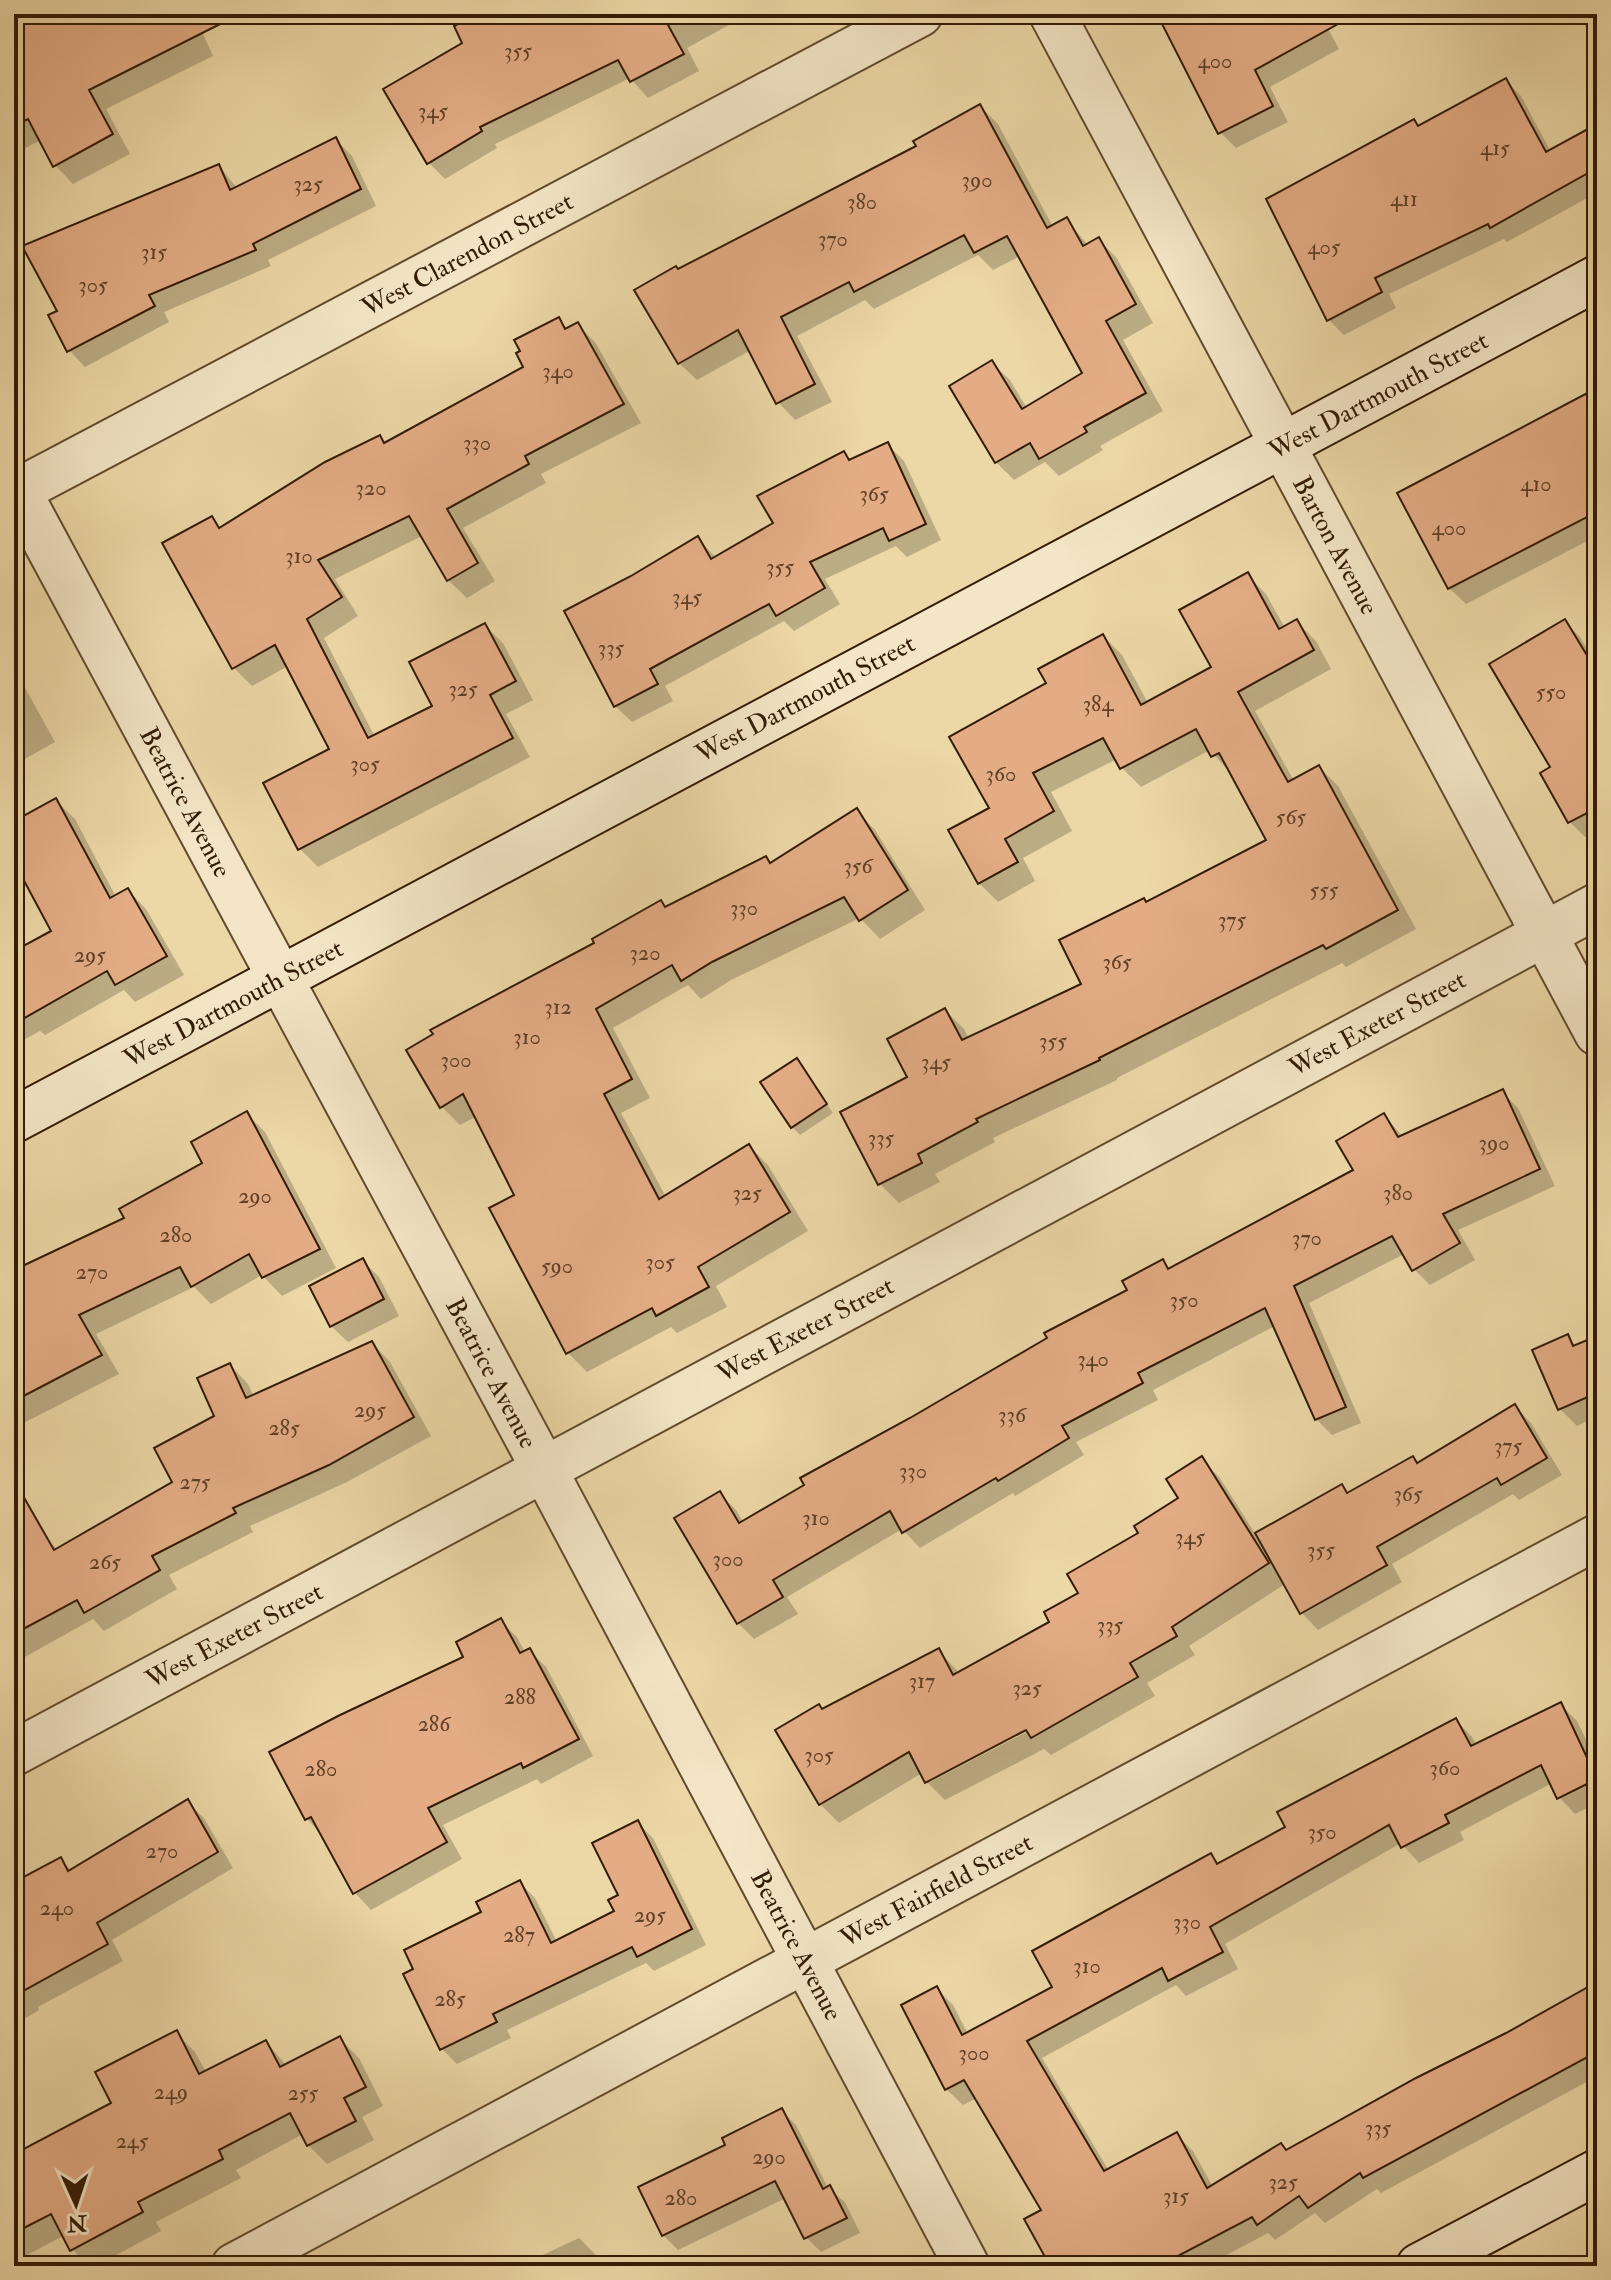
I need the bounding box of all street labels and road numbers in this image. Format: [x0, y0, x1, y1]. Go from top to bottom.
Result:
street label: West Clarendon Street [355, 186, 579, 325]
street label: West Dartmouth Street [1262, 324, 1494, 468]
street label: Barton Avenue [1285, 471, 1385, 620]
street label: West Dartmouth Street [689, 627, 921, 771]
street label: Beatrice Avenue [132, 722, 238, 883]
street label: West Dartmouth Street [117, 932, 349, 1076]
street label: West Exeter Street [1283, 964, 1471, 1084]
street label: West Exeter Street [711, 1270, 899, 1390]
street label: Beatrice Avenue [438, 1293, 544, 1454]
street label: West Exeter Street [140, 1576, 328, 1696]
street label: West Fairfield Street [834, 1827, 1038, 1956]
street label: Beatrice Avenue [743, 1865, 849, 2026]

